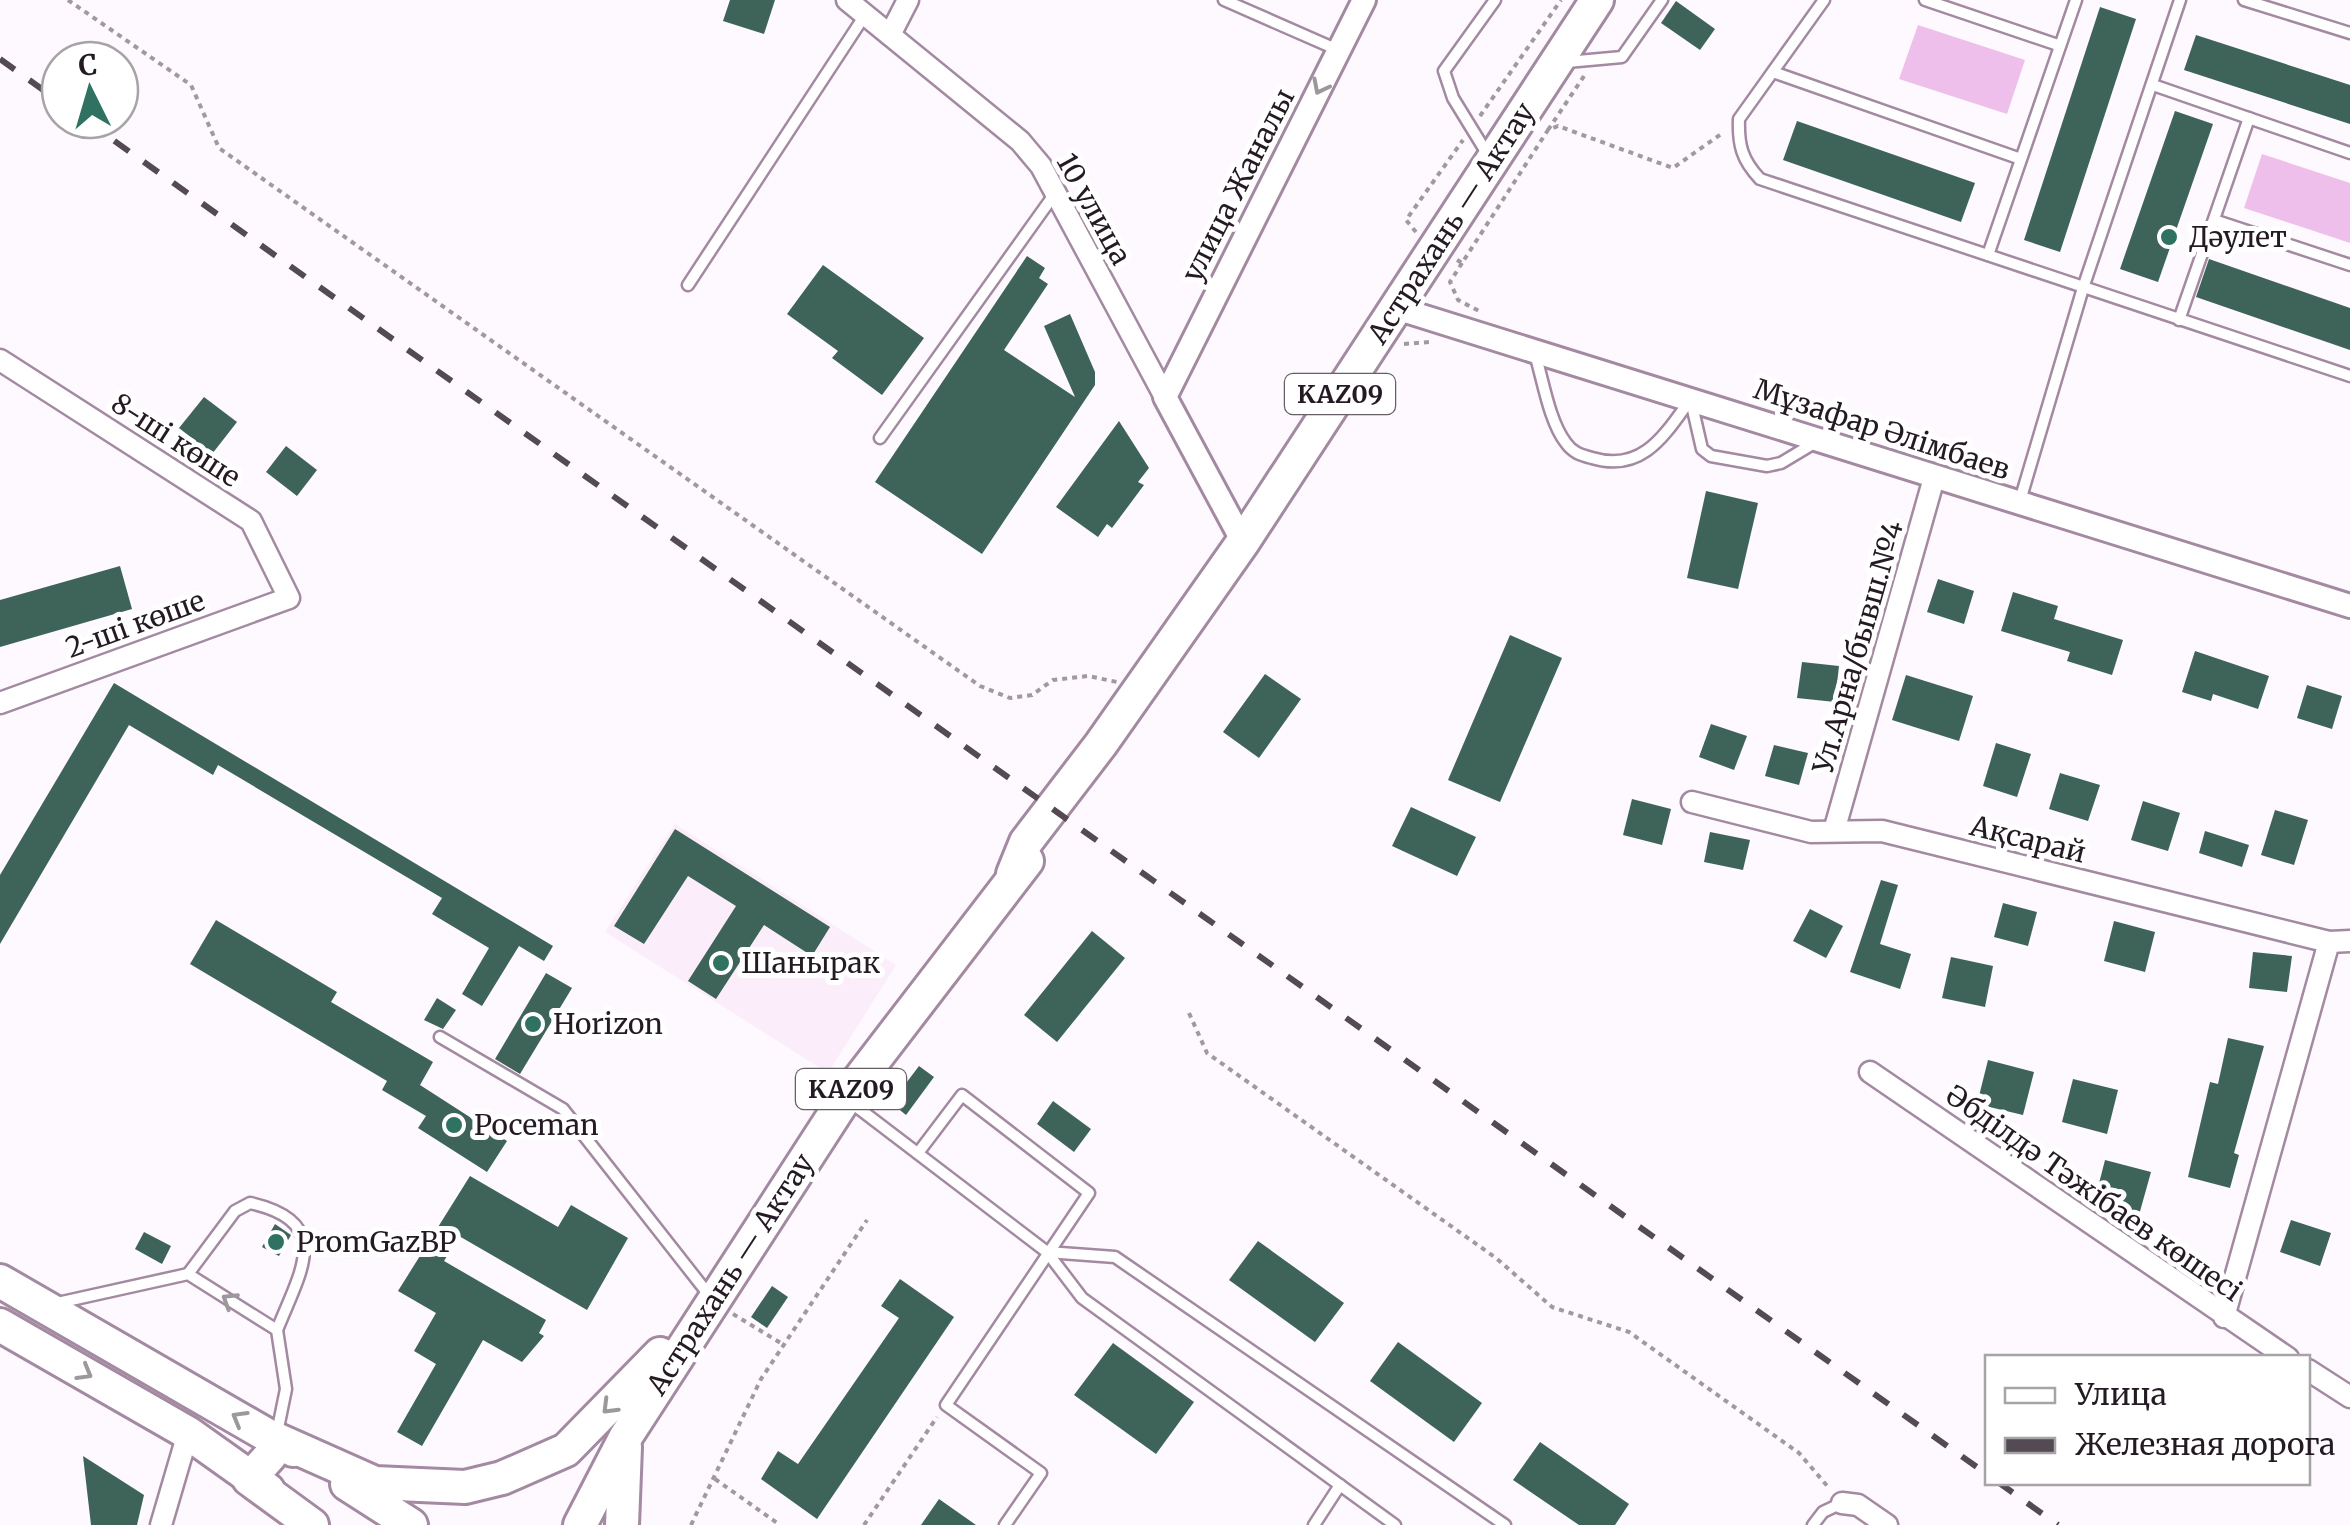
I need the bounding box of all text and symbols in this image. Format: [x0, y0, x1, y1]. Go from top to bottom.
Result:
north arrow [40, 40, 140, 140]
text: С [77, 46, 99, 84]
one-way arrow [1313, 77, 1332, 95]
street label: улица Жаналы [1174, 82, 1302, 288]
street label: Астрахань — Актау [1359, 95, 1543, 351]
street label: 10 улица [1049, 147, 1139, 271]
place label: Дәулет [2189, 219, 2287, 255]
marker: Дәулет [2158, 226, 2180, 248]
street label: Мұзафар Әлімбаев [1750, 371, 2014, 487]
road number: KAZ09 [1285, 374, 1395, 414]
street label: 8-шi көше [105, 385, 247, 495]
street label: Ул.Арна/бывш.№4 [1804, 517, 1911, 778]
street label: 2-ші көше [61, 582, 209, 666]
street label: Ақсарай [1966, 807, 2090, 871]
place label: Шанырак [741, 945, 880, 981]
marker: Шанырак [710, 952, 732, 974]
place label: Horizon [553, 1006, 663, 1042]
marker: Horizon [522, 1013, 544, 1035]
road number: KAZ09 [796, 1069, 906, 1109]
street label: Әбділдә Тәжібаев көшесі [1939, 1077, 2249, 1309]
place label: Poceman [474, 1107, 598, 1143]
marker: Poceman [443, 1114, 465, 1136]
street label: Астрахань — Актау [638, 1146, 822, 1402]
place label: PromGazBP [296, 1224, 456, 1260]
marker: PromGazBP [265, 1231, 287, 1253]
one-way arrow [222, 1293, 240, 1312]
legend [1985, 1355, 2310, 1485]
one-way arrow [74, 1361, 92, 1381]
text: Улица [2074, 1375, 2167, 1413]
one-way arrow [603, 1395, 621, 1413]
one-way arrow [232, 1410, 250, 1430]
text: Железная дорога [2075, 1425, 2335, 1463]

